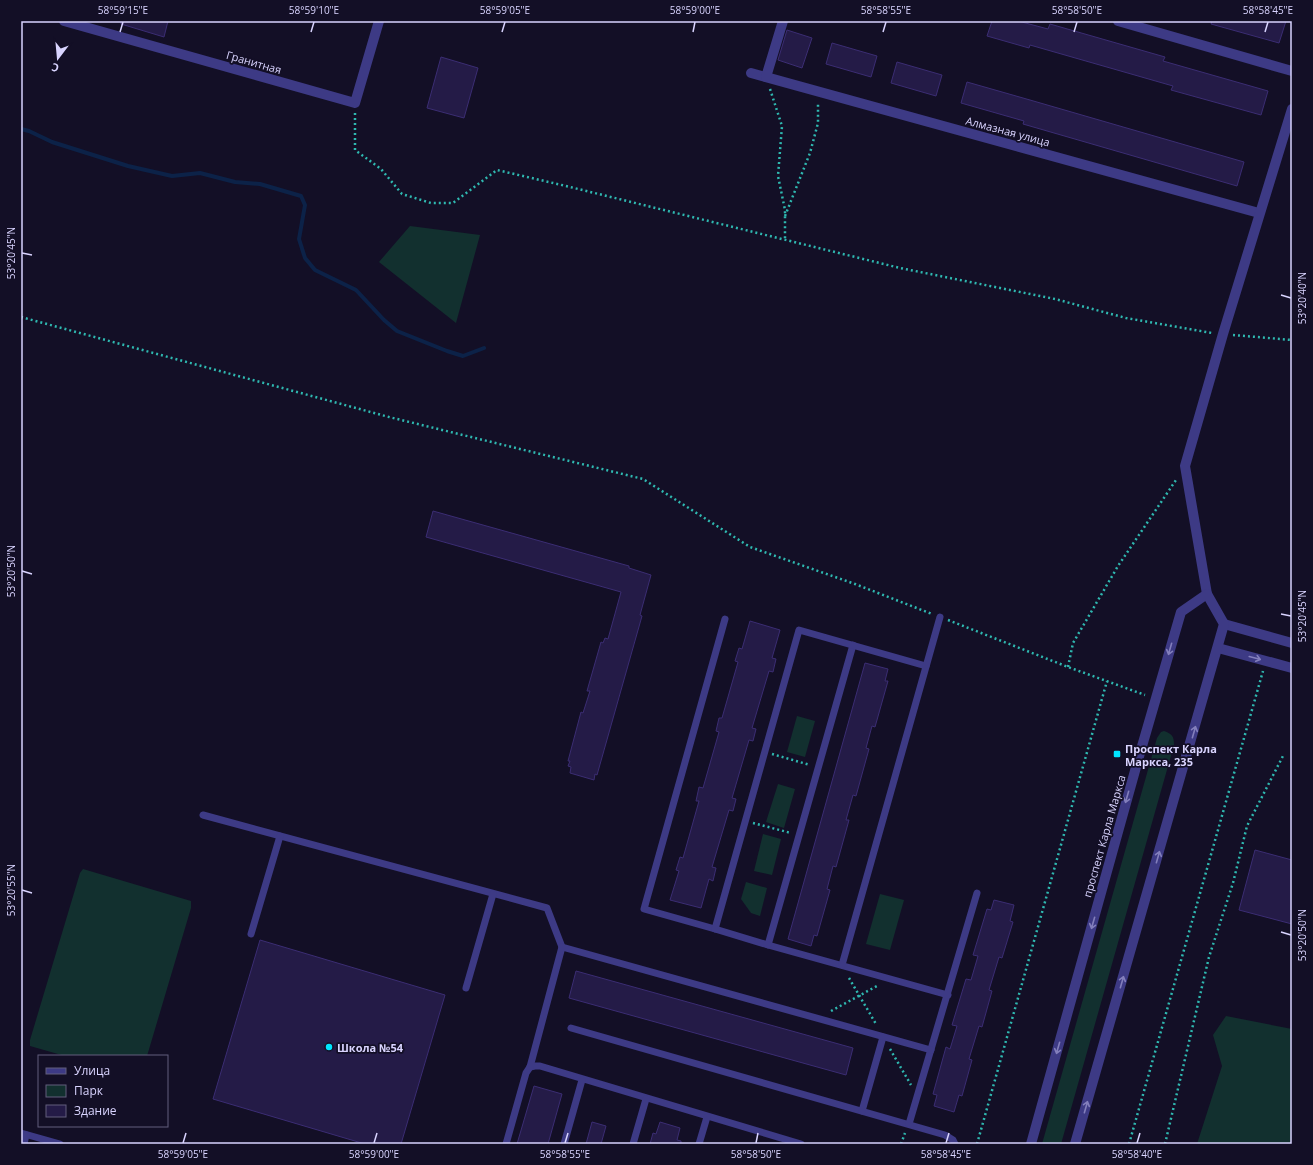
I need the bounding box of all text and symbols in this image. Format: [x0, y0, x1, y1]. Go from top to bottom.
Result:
text: 58°59'15"E [98, 3, 148, 17]
text: 58°59'10"E [289, 3, 339, 17]
text: 58°59'05"E [480, 3, 530, 17]
text: 58°59'00"E [670, 3, 720, 17]
text: 58°58'55"E [861, 3, 911, 17]
text: 58°58'50"E [1052, 3, 1102, 17]
text: 58°58'45"E [1243, 3, 1293, 17]
north arrow [38, 38, 78, 78]
street label: Гранитная [225, 47, 283, 77]
text: С [50, 60, 61, 76]
street label: Алмазная улица [964, 113, 1052, 149]
text: 53°20'45"N [4, 227, 18, 279]
text: 53°20'40"N [1295, 272, 1309, 324]
text: 53°20'50"N [4, 545, 18, 597]
text: 53°20'45"N [1295, 590, 1309, 642]
one-way arrow [1166, 643, 1173, 656]
one-way arrow [1248, 655, 1261, 662]
one-way arrow [1190, 725, 1198, 738]
place label: Проспект Карла Маркса, 235 [1125, 741, 1217, 769]
marker: Проспект Карла Маркса, 235 [1112, 749, 1122, 759]
street label: проспект Карла Маркса [1079, 773, 1129, 899]
one-way arrow [1123, 791, 1131, 804]
one-way arrow [1155, 850, 1162, 863]
text: 53°20'55"N [4, 864, 18, 916]
text: 53°20'50"N [1295, 909, 1309, 961]
one-way arrow [1089, 916, 1096, 929]
one-way arrow [1119, 975, 1126, 988]
place label: Школа №54 [337, 1040, 404, 1055]
one-way arrow [1054, 1041, 1061, 1054]
marker: Школа №54 [324, 1042, 334, 1052]
legend [38, 1055, 168, 1127]
text: Улица [74, 1062, 110, 1079]
text: Парк [74, 1082, 104, 1099]
one-way arrow [1083, 1100, 1090, 1113]
text: Здание [74, 1102, 117, 1119]
text: 58°59'05"E [158, 1147, 208, 1161]
text: 58°59'00"E [349, 1147, 399, 1161]
text: 58°58'55"E [540, 1147, 590, 1161]
text: 58°58'50"E [731, 1147, 781, 1161]
text: 58°58'45"E [921, 1147, 971, 1161]
text: 58°58'40"E [1112, 1147, 1162, 1161]

